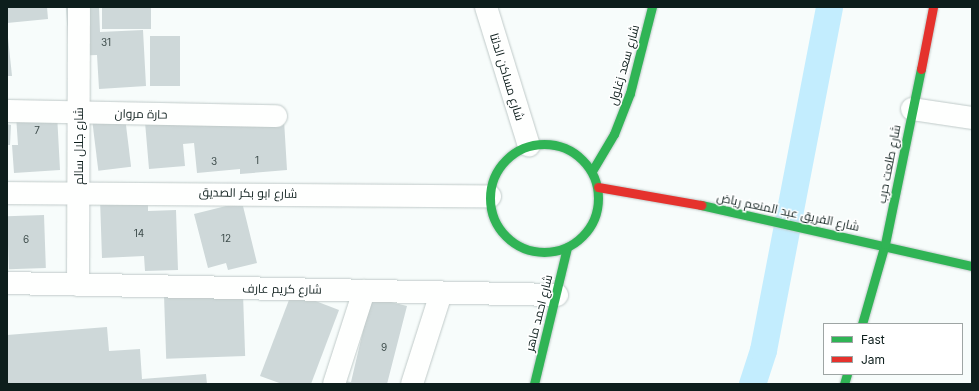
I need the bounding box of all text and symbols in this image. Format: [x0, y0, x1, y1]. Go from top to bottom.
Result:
street label: شارع سعد زغلول [606, 23, 642, 107]
street label: شارع مساكن الدلتا [487, 31, 527, 123]
house number: 31 [101, 37, 111, 49]
street label: حارة مروان [114, 106, 168, 122]
street label: شارع جلال سالم [72, 107, 86, 185]
street label: شارع طلعت حرب [874, 123, 904, 205]
house number: 7 [34, 125, 40, 137]
house number: 1 [255, 155, 259, 167]
house number: 3 [211, 156, 217, 168]
street label: شارع ابو بكر الصديق [199, 185, 297, 201]
street label: شارع الفريق عبد المنعم رياض [715, 190, 861, 234]
house number: 14 [134, 228, 144, 240]
house number: 12 [221, 233, 231, 245]
house number: 6 [23, 234, 29, 246]
street label: شارع احمد ماهر [522, 273, 556, 353]
street label: شارع كريم عارف [242, 281, 322, 297]
legend [823, 323, 963, 375]
text: Fast [861, 332, 885, 347]
house number: 9 [381, 342, 387, 354]
text: Jam [861, 352, 885, 367]

